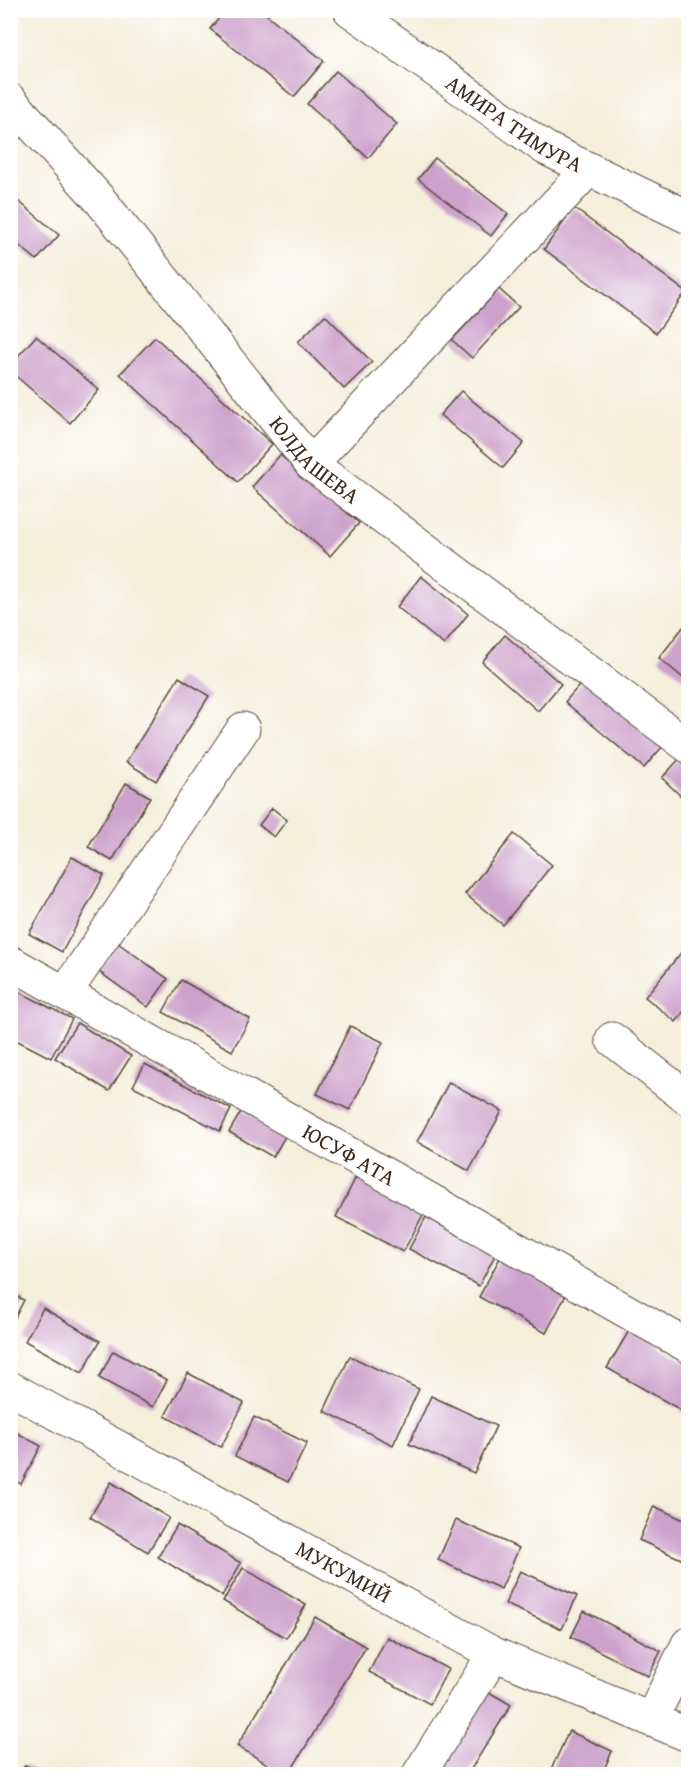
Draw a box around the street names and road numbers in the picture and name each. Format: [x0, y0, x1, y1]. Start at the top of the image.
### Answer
street label: АМИРА ТИМУРА [439, 67, 589, 180]
street label: ЮЛДАШЕВА [262, 408, 367, 512]
street label: ЮСУФ АТА [297, 1115, 402, 1194]
street label: МУКУМИЙ [290, 1532, 398, 1611]

